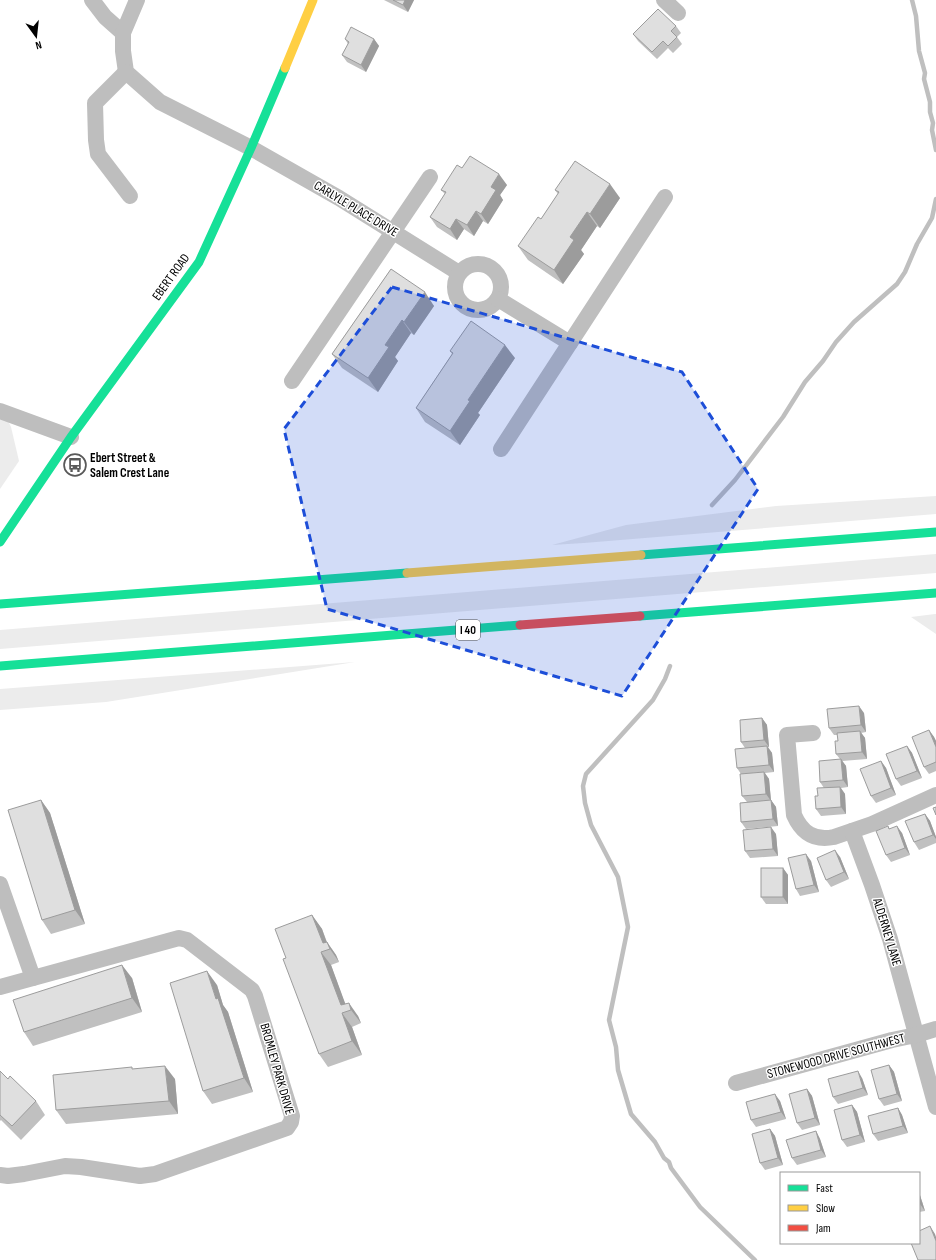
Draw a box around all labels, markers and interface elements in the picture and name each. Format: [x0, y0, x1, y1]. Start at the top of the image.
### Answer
north arrow [16, 16, 56, 56]
text: N [34, 38, 43, 52]
street label: CARLYLE PLACE DRIVE [311, 178, 401, 240]
street label: EBERT ROAD [149, 250, 193, 304]
place label: Ebert Street & Salem Crest Lane [90, 450, 170, 481]
bus stop icon: Ebert Street & Salem Crest Lane [62, 452, 88, 478]
road number: I 40 [456, 620, 480, 640]
street label: ALDERNEY LANE [869, 895, 905, 968]
street label: BROMLEY PARK DRIVE [256, 1021, 298, 1117]
street label: STONEWOOD DRIVE SOUTHWEST [765, 1030, 907, 1082]
legend [780, 1172, 920, 1244]
text: Fast [816, 1181, 833, 1196]
text: Slow [816, 1201, 835, 1216]
text: Jam [815, 1221, 831, 1236]

